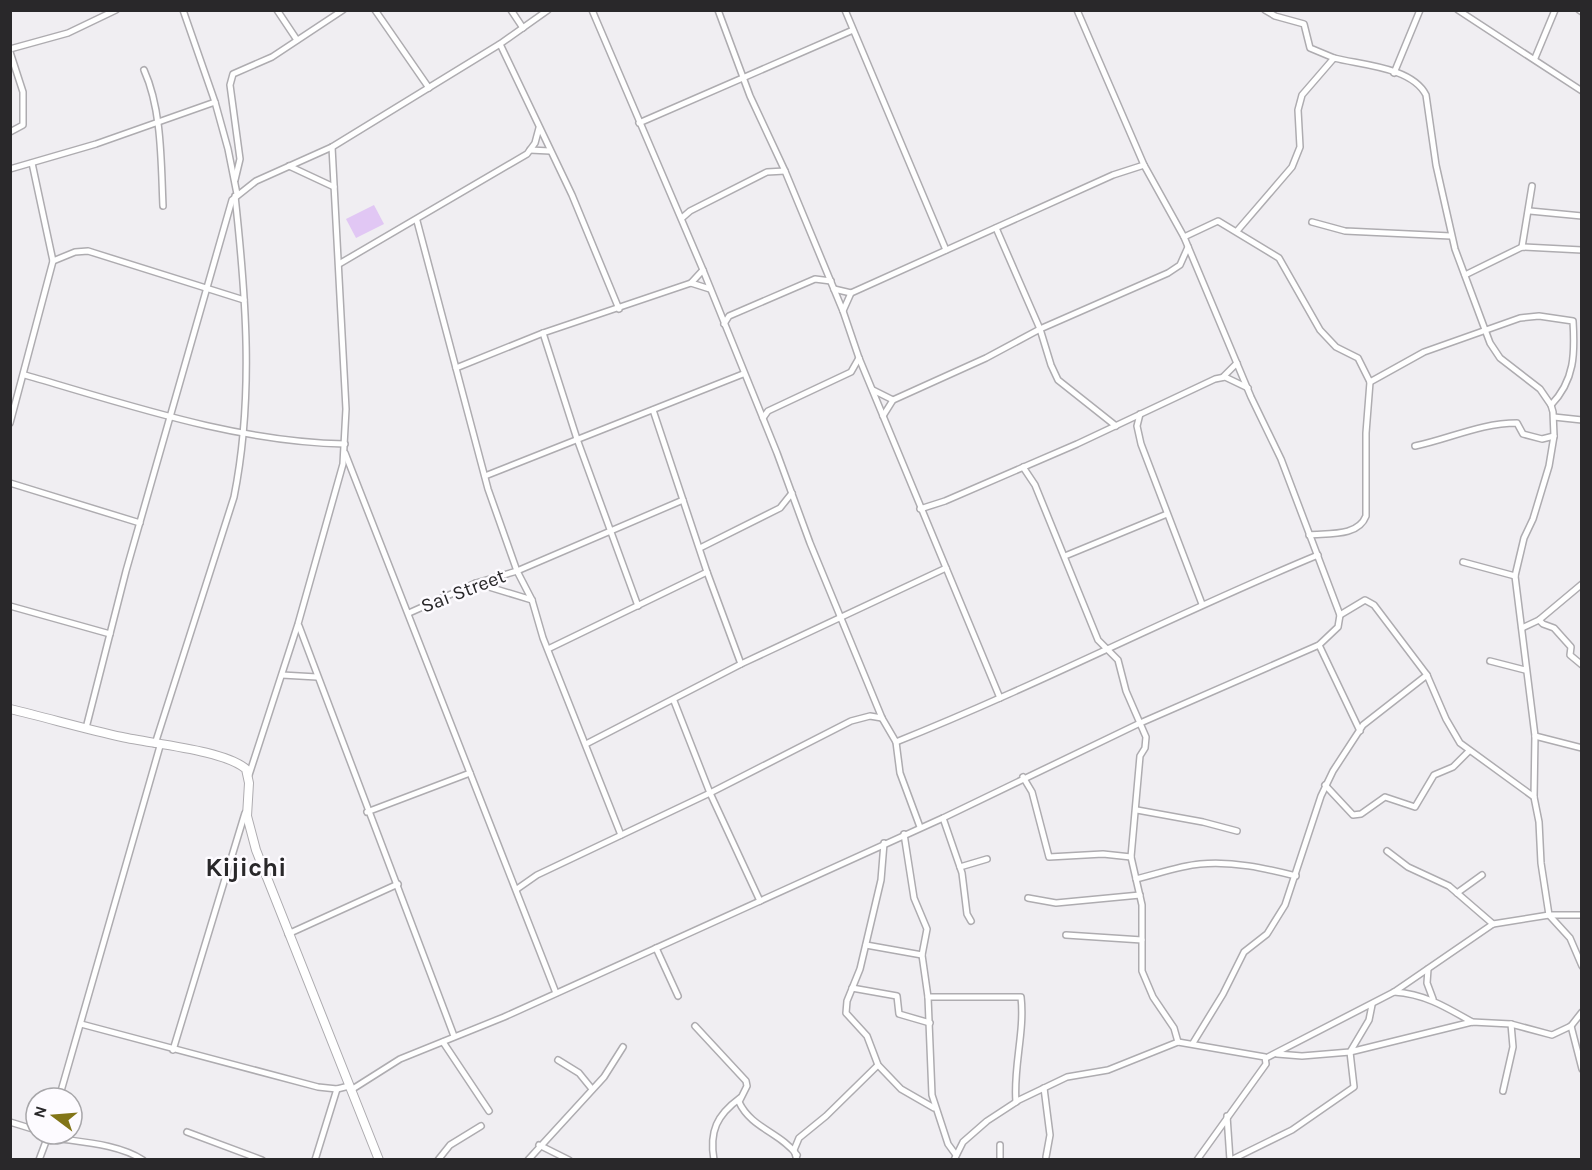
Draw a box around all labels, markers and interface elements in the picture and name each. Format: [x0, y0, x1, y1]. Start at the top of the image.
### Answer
street label: Sai Street [417, 564, 509, 618]
district label: Kijichi [205, 852, 287, 883]
north arrow [24, 1086, 84, 1146]
text: N [29, 1104, 51, 1120]

